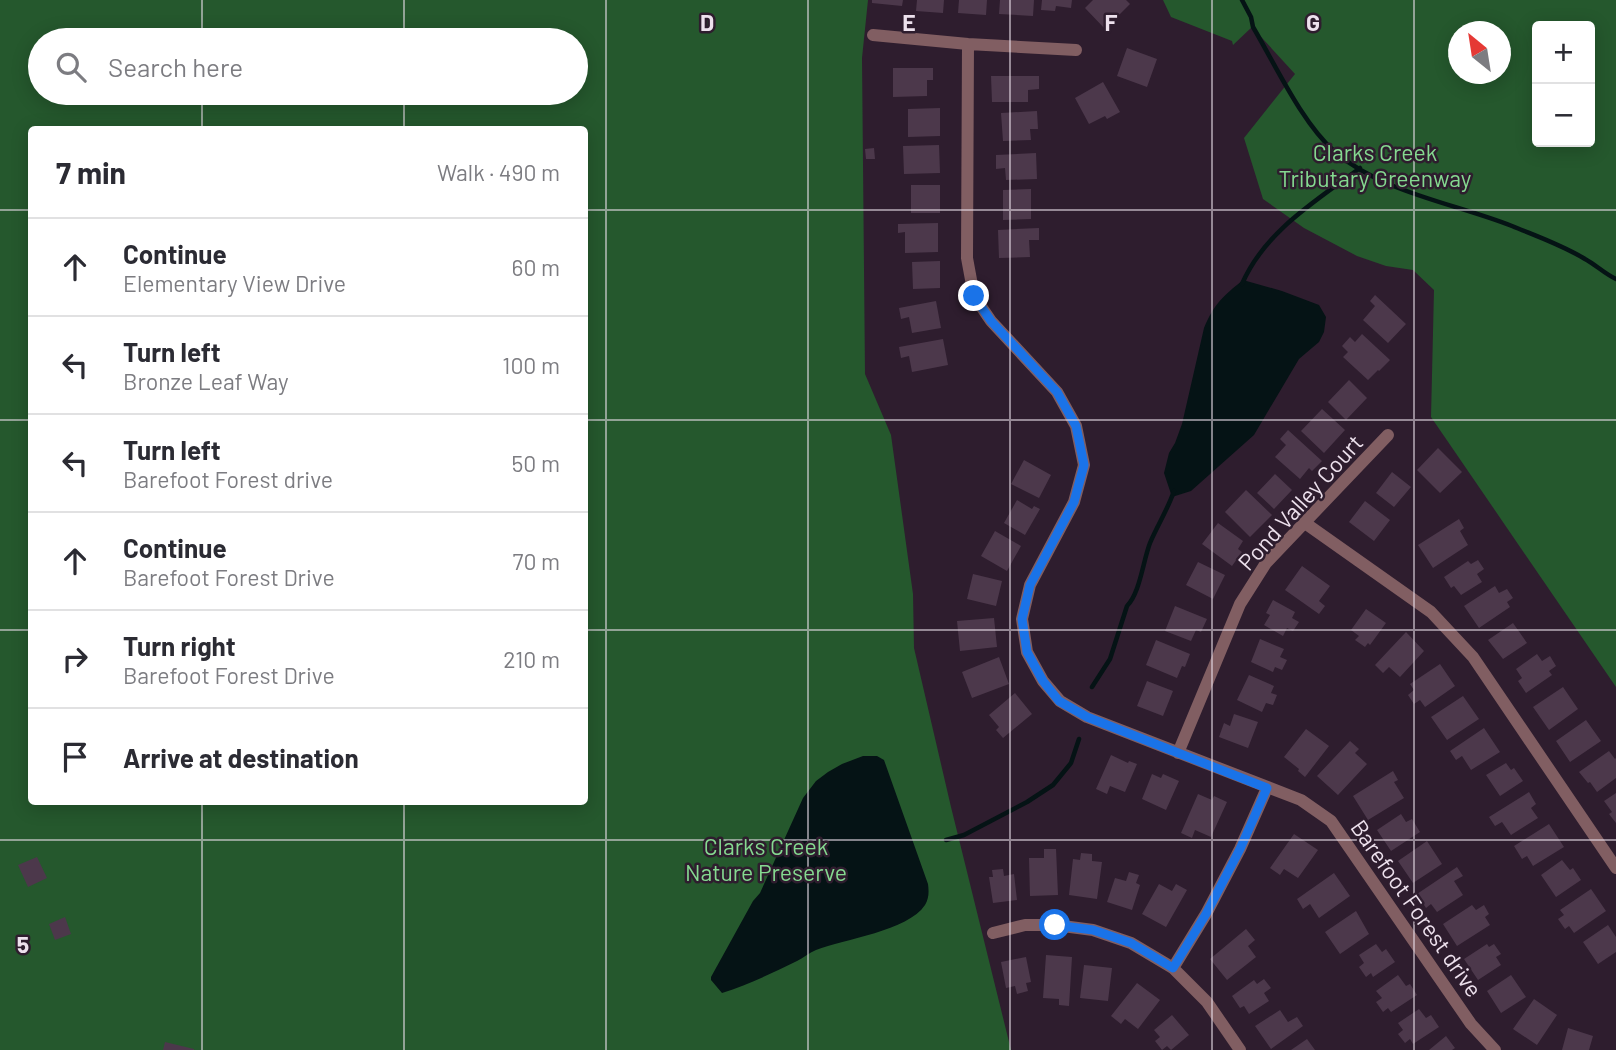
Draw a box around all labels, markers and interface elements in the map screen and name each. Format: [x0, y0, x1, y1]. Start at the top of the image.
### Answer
text: D [700, 8, 714, 36]
text: E [902, 8, 916, 36]
text: F [1105, 8, 1118, 36]
text: G [1306, 8, 1320, 36]
north arrow [1448, 21, 1511, 84]
map controls [1532, 21, 1595, 147]
button: + [1532, 21, 1595, 84]
search box [28, 28, 588, 105]
icon: search [52, 48, 90, 86]
text: Search here [108, 51, 243, 82]
button: − [1532, 84, 1595, 147]
park label: Clarks Creek Tributary Greenway [1279, 138, 1472, 192]
text: 7 min [56, 154, 126, 190]
text: Walk · 490 m [437, 158, 560, 186]
text: Continue [123, 238, 227, 269]
icon: ahead [56, 248, 94, 286]
text: 60 m [512, 253, 560, 281]
text: Elementary View Drive [123, 269, 346, 297]
route end [958, 280, 989, 311]
text: Turn left [123, 336, 221, 367]
icon: left [56, 346, 94, 384]
text: 100 m [502, 351, 560, 379]
text: Bronze Leaf Way [123, 367, 289, 395]
street label: Pond Valley Court [1232, 428, 1368, 576]
text: Turn left [123, 434, 221, 465]
icon: left [56, 444, 94, 482]
text: 50 m [512, 449, 560, 477]
text: Barefoot Forest drive [123, 465, 333, 493]
text: Continue [123, 532, 227, 563]
icon: ahead [56, 542, 94, 580]
text: 70 m [513, 547, 560, 575]
text: Barefoot Forest Drive [123, 563, 335, 591]
text: Turn right [123, 630, 236, 661]
icon: right [56, 640, 94, 678]
text: 210 m [503, 645, 560, 673]
text: Barefoot Forest Drive [123, 661, 335, 689]
icon: arrive [56, 738, 94, 776]
text: Arrive at destination [123, 742, 359, 773]
street label: Barefoot Forest drive [1345, 814, 1489, 1002]
park label: Clarks Creek Nature Preserve [685, 832, 847, 886]
route start [1039, 909, 1070, 940]
text: 5 [17, 930, 29, 958]

